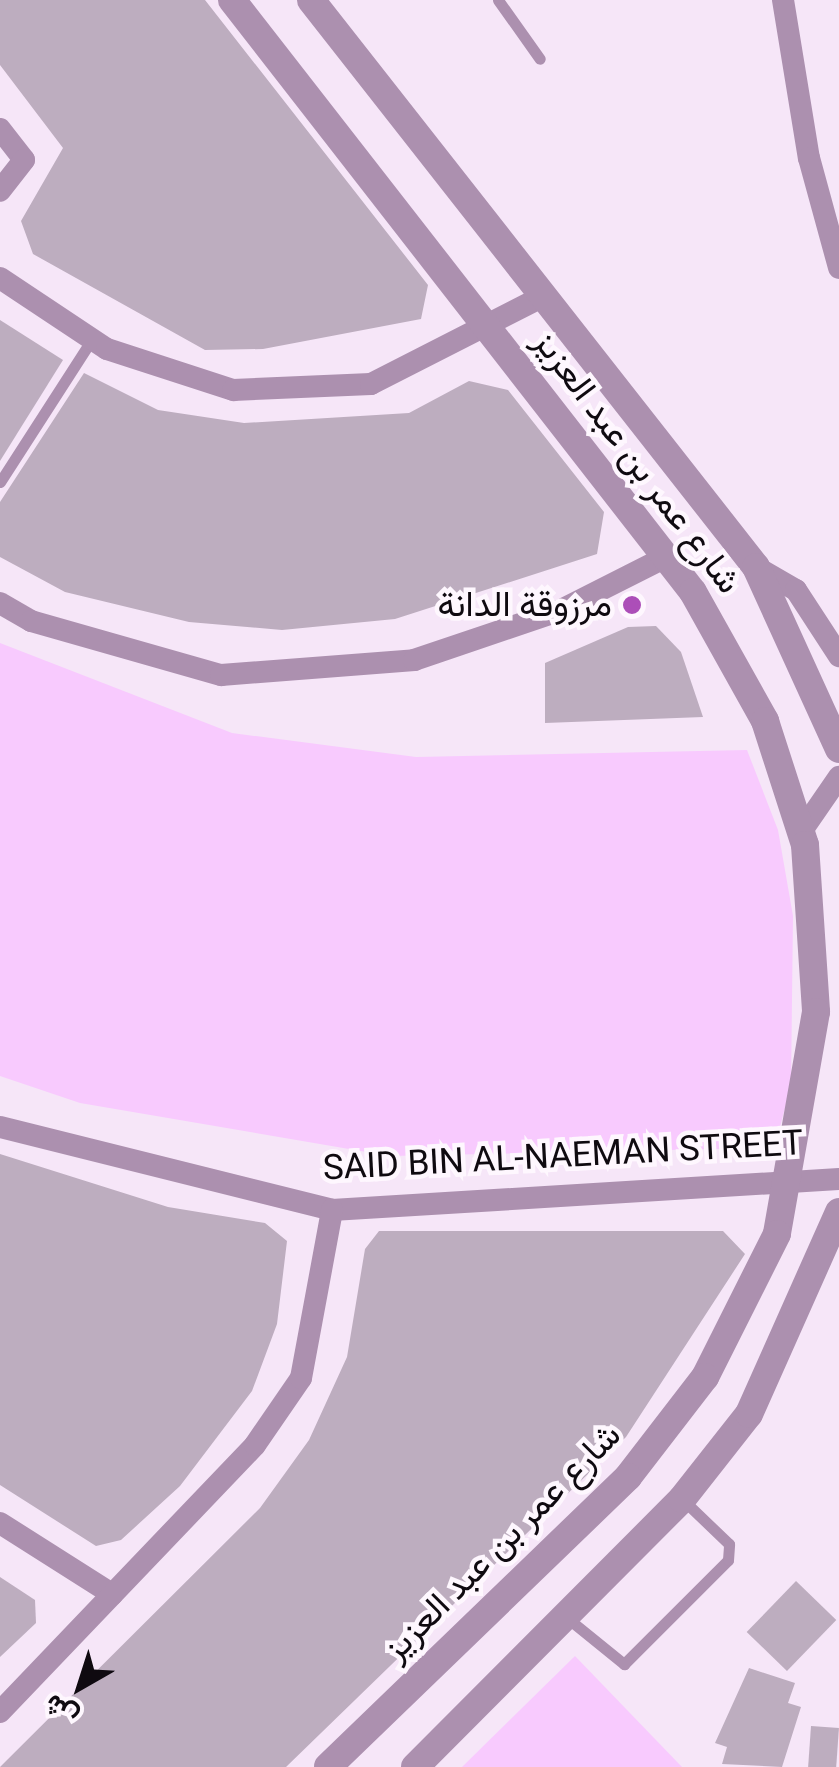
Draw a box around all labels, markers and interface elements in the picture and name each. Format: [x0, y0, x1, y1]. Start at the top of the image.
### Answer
street label: شارع عمر بن عبد العزيز [524, 322, 750, 602]
place label: مرزوقة الدانة [437, 584, 612, 626]
marker: مرزوقة الدانة [621, 594, 643, 616]
street label: SAID BIN AL-NAEMAN STREET [322, 1122, 804, 1190]
street label: شارع عمر بن عبد العزيز [374, 1414, 630, 1670]
north arrow [30, 1637, 130, 1737]
text: ش [37, 1687, 84, 1734]

